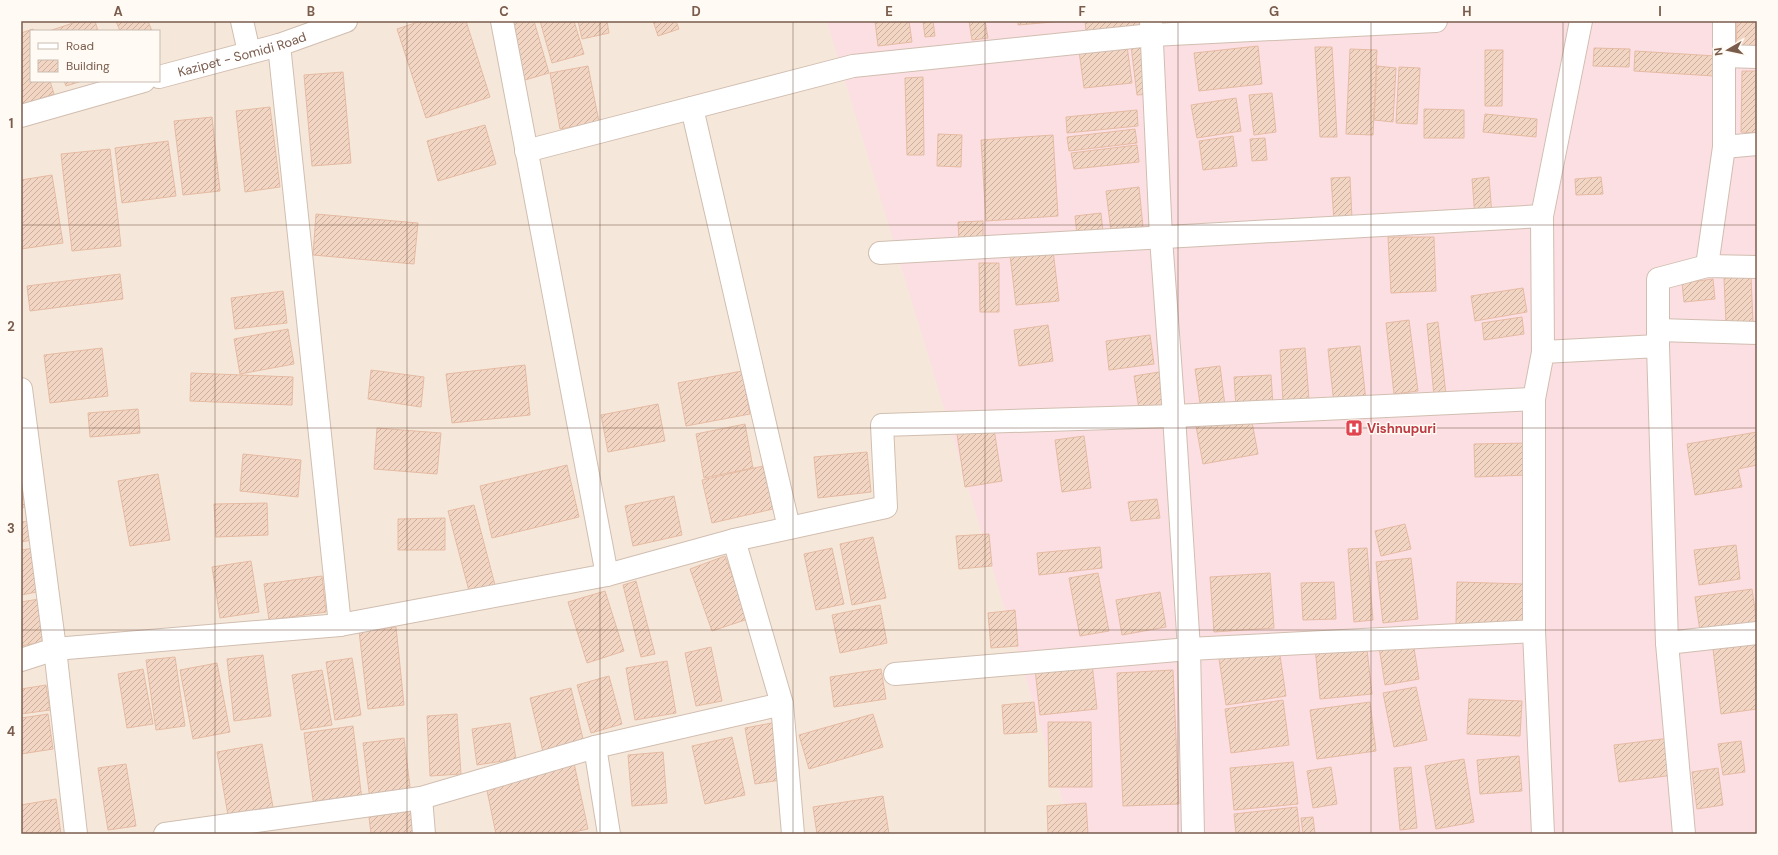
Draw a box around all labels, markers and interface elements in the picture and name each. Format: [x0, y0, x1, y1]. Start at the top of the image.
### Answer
text: A [113, 3, 123, 20]
text: B [307, 3, 315, 20]
text: C [499, 3, 509, 20]
text: D [691, 3, 701, 20]
text: E [885, 3, 893, 20]
text: F [1078, 3, 1086, 20]
text: G [1269, 3, 1279, 20]
text: H [1462, 3, 1472, 20]
text: I [1658, 3, 1662, 20]
street label: Kazipet - Somidi Road [176, 28, 309, 81]
legend [30, 30, 160, 82]
north arrow [1708, 30, 1748, 70]
text: Road [66, 38, 94, 54]
text: N [1711, 47, 1726, 57]
text: Building [66, 58, 110, 74]
text: 1 [9, 115, 13, 132]
text: 2 [7, 318, 15, 335]
hospital icon: Vishnupuri [1344, 418, 1364, 438]
place label: Vishnupuri [1367, 420, 1436, 437]
text: 3 [7, 520, 15, 537]
text: 4 [7, 723, 15, 740]

